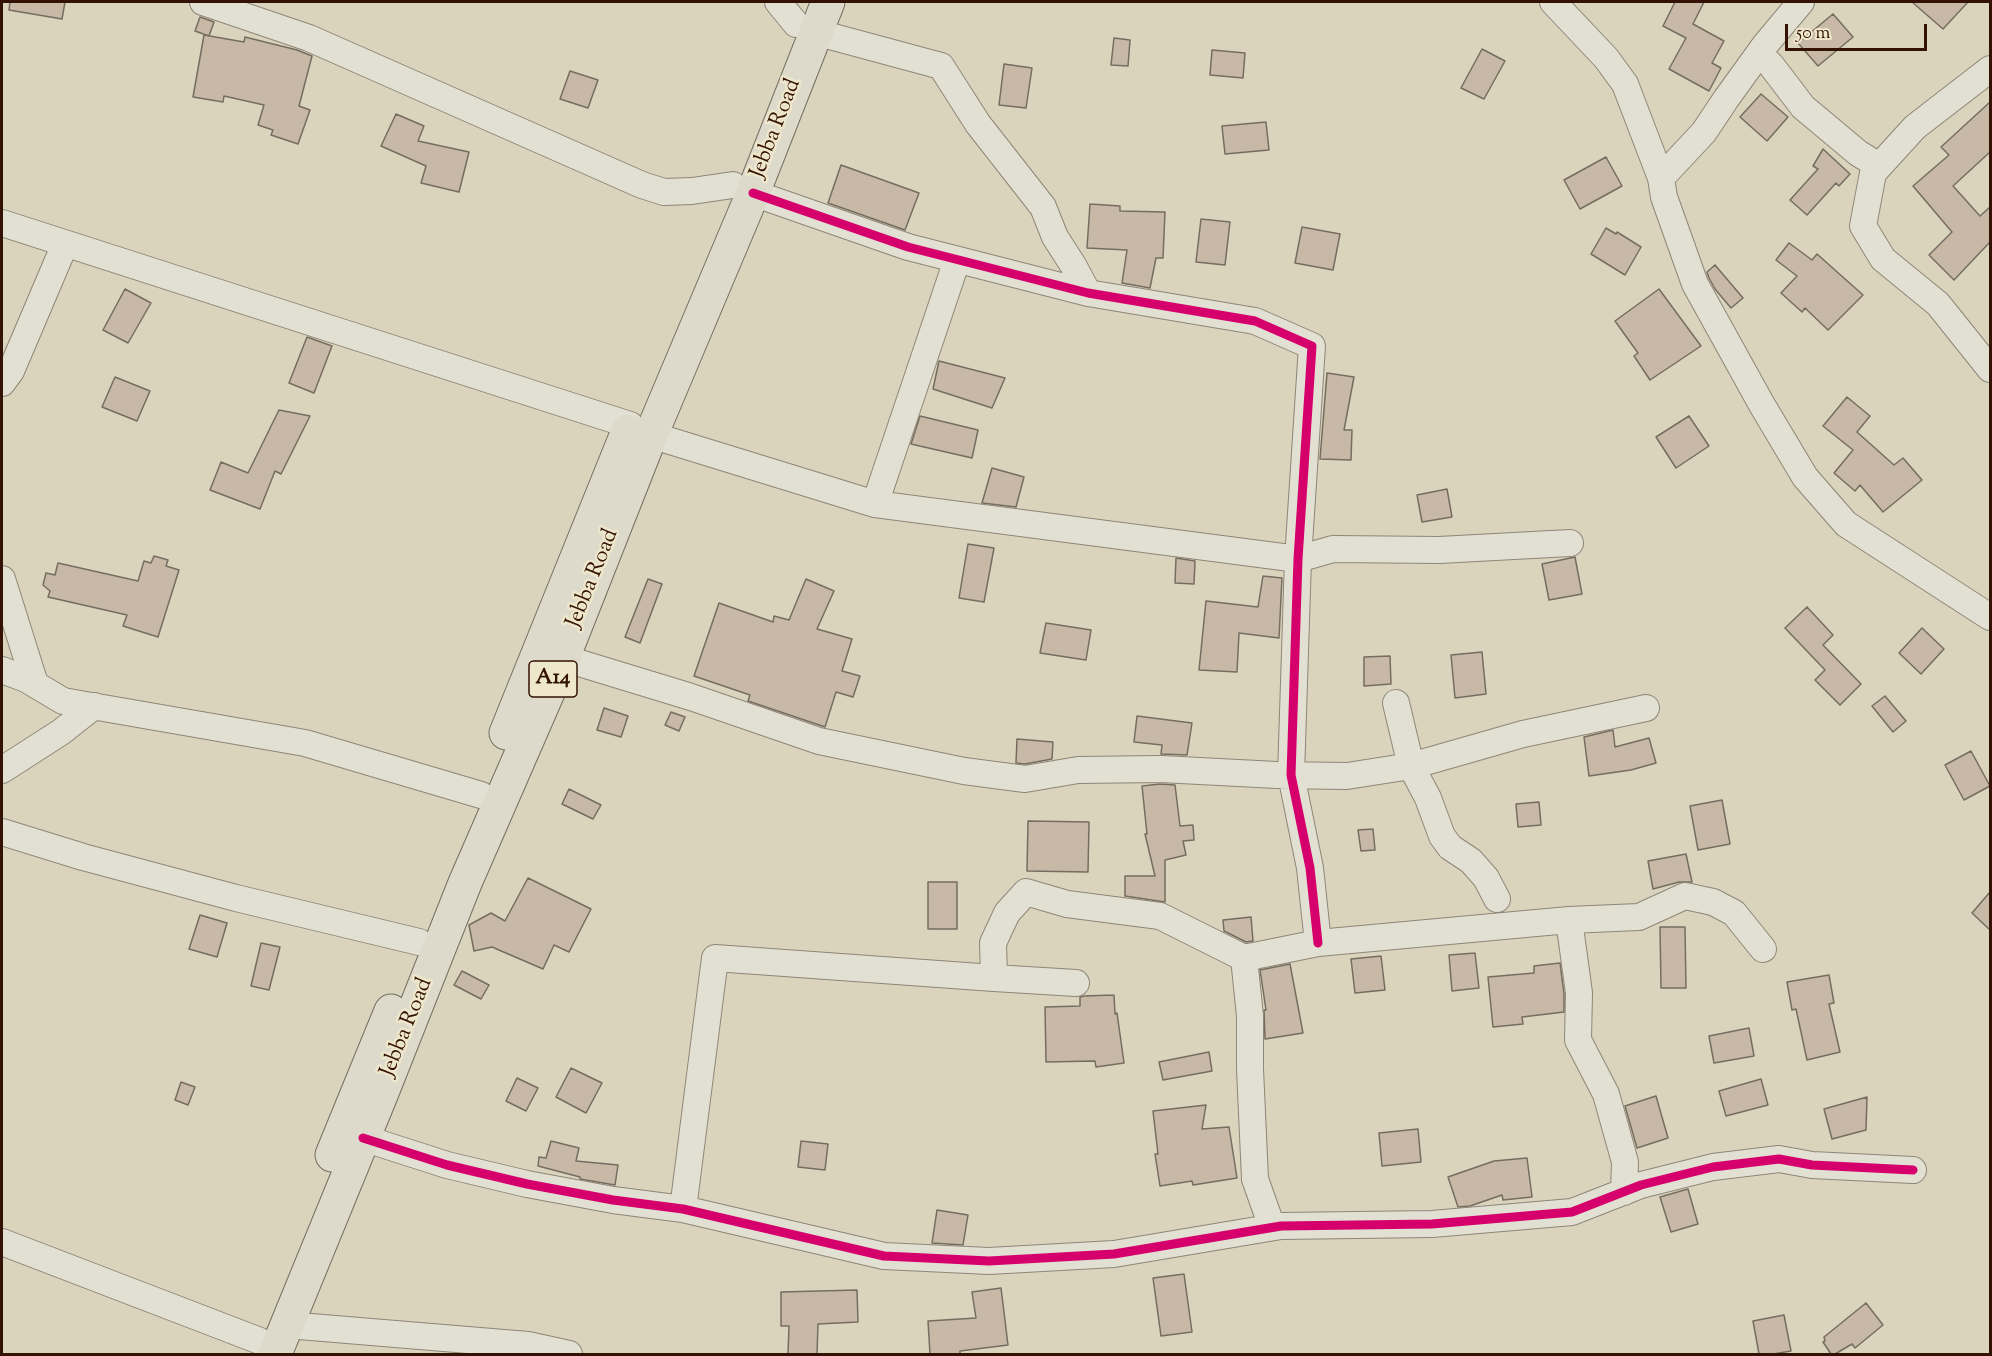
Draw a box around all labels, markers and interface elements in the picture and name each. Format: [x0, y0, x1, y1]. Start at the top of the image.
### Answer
scale bar [1788, 12, 1930, 50]
text: 50 m [1796, 21, 1830, 47]
street label: Jebba Road [746, 75, 808, 183]
street label: Jebba Road [562, 526, 626, 632]
road number: A14 [529, 661, 577, 697]
street label: Jebba Road [376, 975, 440, 1081]

